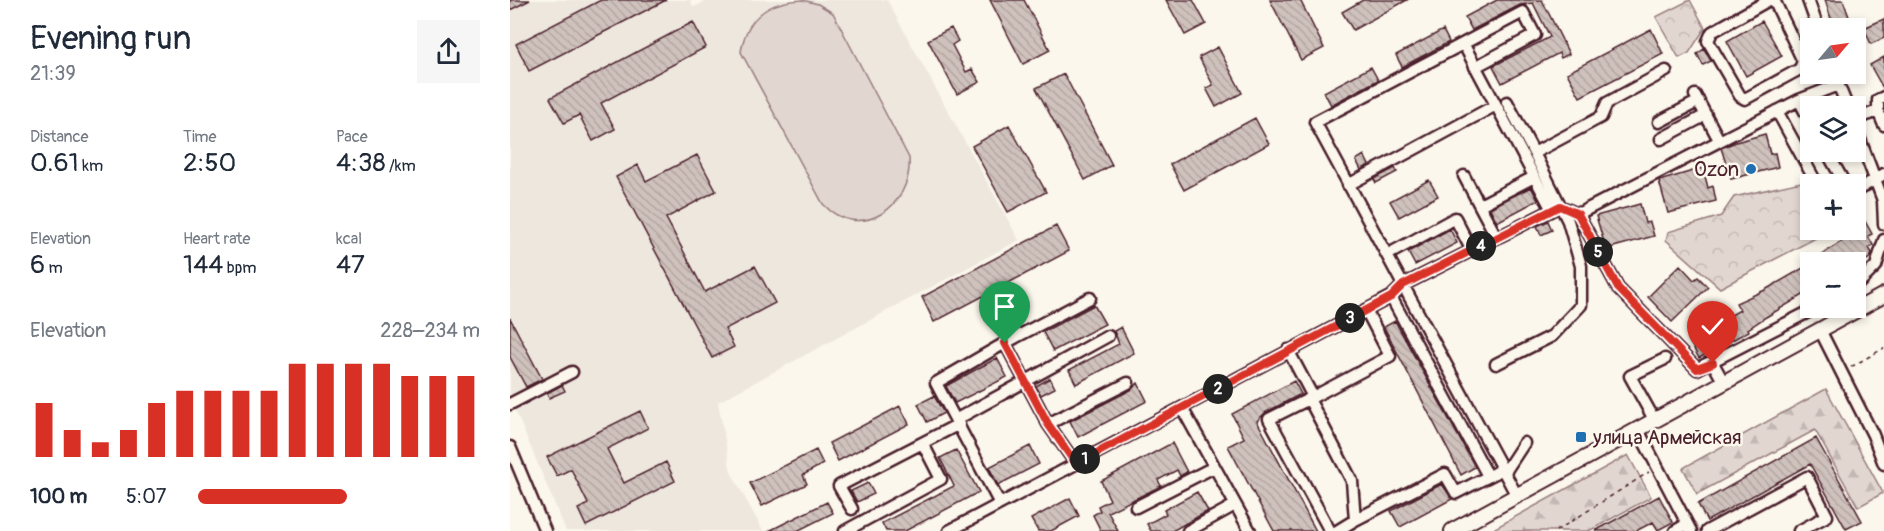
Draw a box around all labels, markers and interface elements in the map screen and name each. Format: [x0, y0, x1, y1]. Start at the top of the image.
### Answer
text: Evening run [30, 18, 191, 59]
north arrow [1800, 18, 1866, 84]
map controls [1800, 18, 1866, 318]
button: share [417, 20, 480, 83]
text: 21:39 [30, 61, 76, 86]
button: layers [1800, 96, 1866, 162]
text: Distance [30, 127, 89, 147]
text: Time [183, 127, 216, 147]
text: Pace [336, 127, 368, 147]
text: 0.61 [30, 147, 79, 179]
text: 2:50 [183, 147, 236, 179]
text: 4:38 [336, 147, 386, 179]
text: km [79, 156, 103, 176]
text: /km [386, 156, 416, 176]
place label: Ozon [1694, 157, 1739, 182]
marker: Ozon [1744, 162, 1758, 176]
button: + [1800, 174, 1866, 240]
text: Elevation [30, 229, 91, 249]
text: Heart rate [183, 229, 250, 249]
text: kcal [336, 229, 362, 249]
pin: 4 [1466, 231, 1496, 261]
text: 4 [1476, 236, 1486, 256]
pin: 5 [1583, 237, 1613, 267]
text: 5 [1594, 242, 1602, 262]
text: 6 [30, 249, 45, 281]
text: 144 [183, 249, 223, 281]
text: 47 [336, 249, 365, 281]
button: − [1800, 252, 1866, 318]
text: m [45, 258, 63, 278]
text: bpm [223, 258, 256, 278]
pin [979, 281, 1030, 343]
icon: arrive [988, 290, 1021, 323]
pin [1687, 301, 1738, 363]
pin: 3 [1335, 303, 1365, 333]
text: 3 [1346, 308, 1354, 328]
icon: check [1696, 310, 1729, 343]
text: Elevation [30, 318, 106, 343]
text: 228–234 m [380, 318, 480, 343]
pin: 2 [1203, 374, 1233, 404]
text: 2 [1214, 379, 1222, 399]
place label: улица Армейская [1592, 425, 1741, 450]
marker: улица Армейская [1574, 430, 1588, 444]
pin: 1 [1070, 444, 1100, 474]
text: 1 [1082, 449, 1088, 469]
text: 100 m [30, 484, 87, 509]
text: 5:07 [126, 484, 166, 509]

